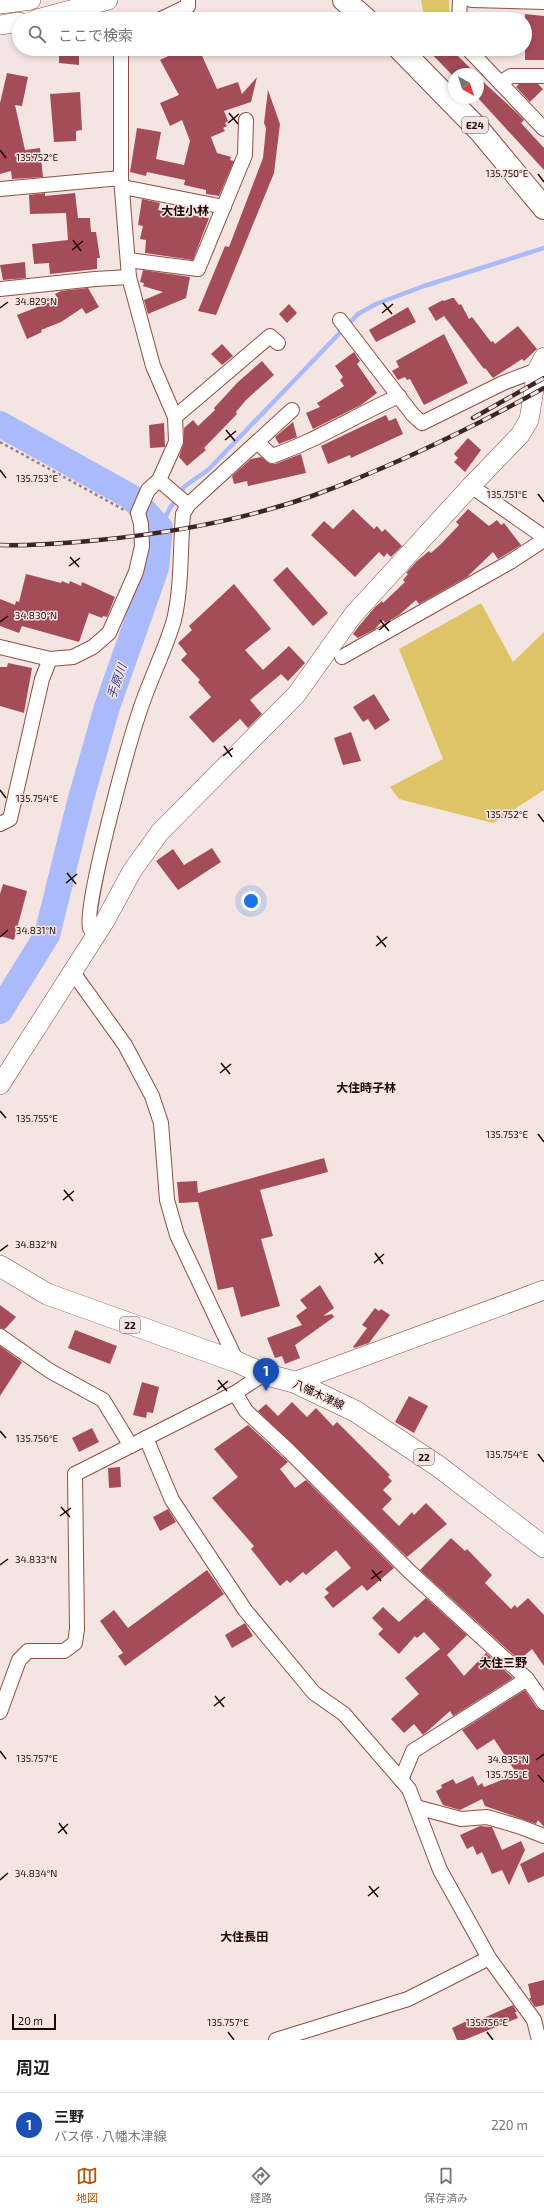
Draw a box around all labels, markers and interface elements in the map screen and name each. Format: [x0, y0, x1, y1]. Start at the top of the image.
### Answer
search box [12, 12, 532, 56]
icon: search [26, 23, 48, 45]
text: ここで検索 [58, 26, 133, 44]
north arrow [448, 68, 484, 104]
road number: E24 [462, 117, 488, 133]
text: 135.752°E [16, 151, 58, 163]
text: 135.750°E [486, 167, 529, 179]
district label: 大住小林 [161, 203, 209, 217]
text: 34.829°N [15, 295, 57, 307]
text: 135.753°E [16, 472, 58, 484]
text: 135.751°E [487, 488, 528, 500]
text: 34.830°N [15, 609, 57, 621]
water label: 手原川 [104, 660, 129, 700]
text: 135.754°E [16, 792, 59, 804]
text: 135.752°E [486, 808, 528, 820]
your location [241, 891, 261, 911]
text: 34.831°N [16, 924, 56, 936]
district label: 大住時子林 [336, 1080, 396, 1094]
text: 135.755°E [16, 1112, 58, 1124]
text: 135.753°E [486, 1128, 528, 1140]
text: 34.832°N [15, 1238, 57, 1250]
road number: 22 [120, 1317, 140, 1333]
pin: 1 [253, 1358, 279, 1391]
street label: 八幡木津線 [291, 1376, 347, 1412]
text: 135.756°E [16, 1432, 59, 1444]
text: 135.754°E [486, 1448, 529, 1460]
road number: 22 [414, 1449, 434, 1465]
text: 34.833°N [15, 1553, 57, 1565]
district label: 大住三野 [479, 1655, 527, 1669]
text: 135.757°E [16, 1752, 58, 1764]
text: 34.835°N [487, 1753, 529, 1765]
text: 135.755°E [486, 1768, 528, 1780]
text: 34.834°N [15, 1867, 57, 1879]
district label: 大住長田 [220, 1929, 268, 1943]
scale bar [12, 2012, 56, 2031]
text: 20 m [18, 2014, 43, 2027]
text: 135.757°E [207, 2016, 249, 2028]
text: 135.756°E [466, 2016, 509, 2028]
text: 周辺 [16, 2057, 50, 2077]
text: 三野 [54, 2107, 84, 2125]
text: 1 [26, 2117, 32, 2133]
text: 220 m [491, 2117, 528, 2133]
text: バス停 · 八幡木津線 [54, 2128, 167, 2144]
tab: 地図 [76, 2165, 98, 2205]
tab: 経路 [250, 2165, 272, 2205]
tab: 保存済み [424, 2165, 468, 2205]

